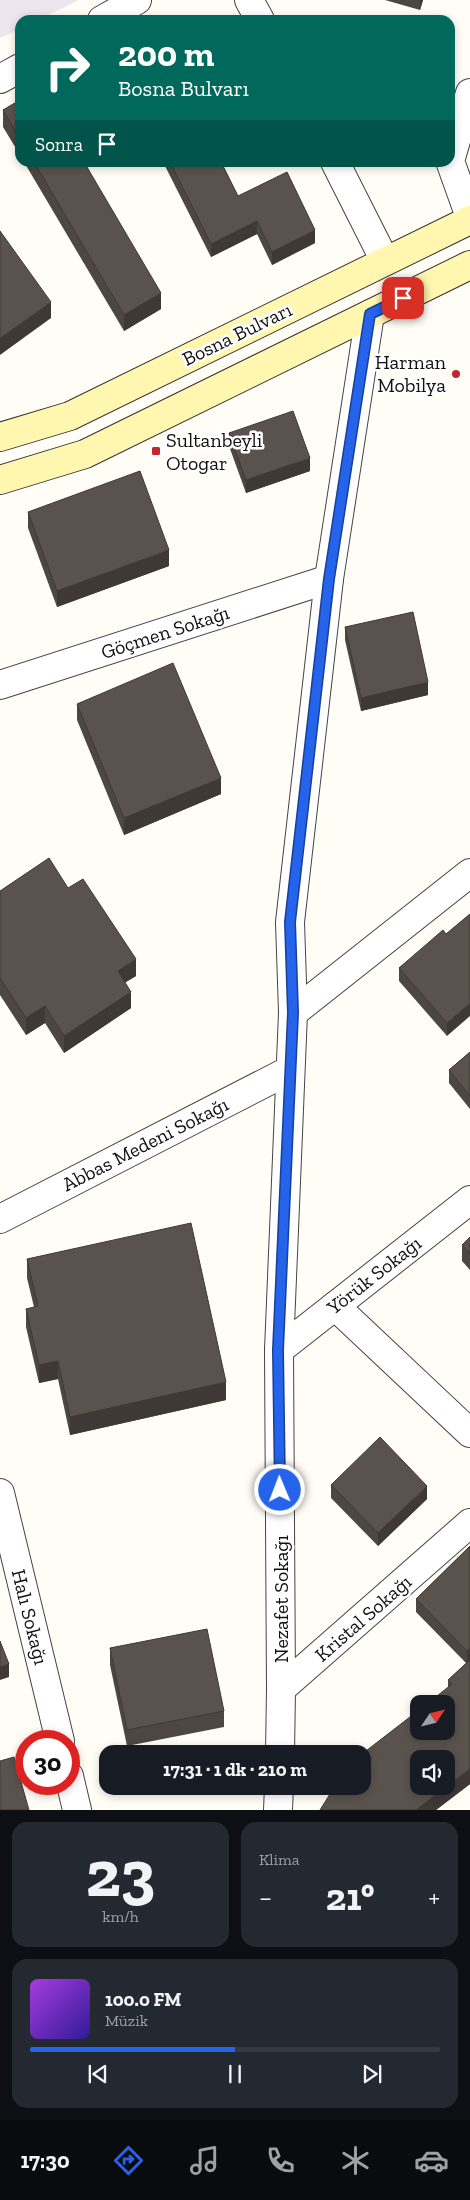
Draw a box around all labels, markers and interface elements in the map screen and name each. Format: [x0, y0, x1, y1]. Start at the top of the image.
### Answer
text: 200 m [118, 33, 214, 75]
icon: right [35, 35, 100, 100]
text: Bosna Bulvarı [118, 75, 249, 102]
icon: arrive [93, 130, 121, 158]
text: Sonra [35, 133, 83, 156]
pin [382, 277, 424, 319]
icon: arrive [389, 284, 417, 312]
street label: Bosna Bulvarı [178, 297, 296, 371]
place label: Harman Mobilya [375, 350, 447, 397]
marker: Harman Mobilya [450, 368, 462, 380]
place label: Sultanbeyli Otogar [166, 428, 263, 475]
marker: Sultanbeyli Otogar [150, 445, 162, 457]
street label: Göçmen Sokağı [98, 600, 233, 664]
street label: Abbas Medeni Sokağı [58, 1092, 232, 1196]
street label: Yörük Sokağı [321, 1230, 426, 1320]
position arrow [253, 1463, 305, 1515]
street label: Nezafet Sokağı [269, 1535, 293, 1663]
street label: Halı Sokağı [7, 1567, 54, 1668]
street label: Kristal Sokağı [310, 1569, 416, 1666]
north arrow [410, 1695, 455, 1740]
map controls [410, 1695, 455, 1795]
speed limit sign: 30 [15, 1730, 80, 1795]
button: sound [410, 1750, 455, 1795]
text: 17:31 · 1 dk · 210 m [163, 1758, 307, 1781]
text: 23 [86, 1835, 155, 1913]
text: Klima [259, 1850, 300, 1869]
text: 21° [326, 1874, 375, 1920]
text: − [259, 1881, 272, 1914]
text: + [428, 1881, 440, 1914]
text: km/h [102, 1907, 139, 1926]
text: 100.0 FM [105, 1988, 181, 2011]
text: Müzik [105, 2011, 148, 2030]
icon: previous [84, 2060, 112, 2088]
icon: pause [221, 2060, 249, 2088]
icon: next [358, 2060, 386, 2088]
icon: directions [111, 2143, 146, 2178]
icon: music [187, 2143, 222, 2178]
icon: phone [263, 2143, 298, 2178]
icon: climate [338, 2143, 373, 2178]
icon: car [414, 2143, 449, 2178]
text: 17:30 [20, 2147, 70, 2174]

